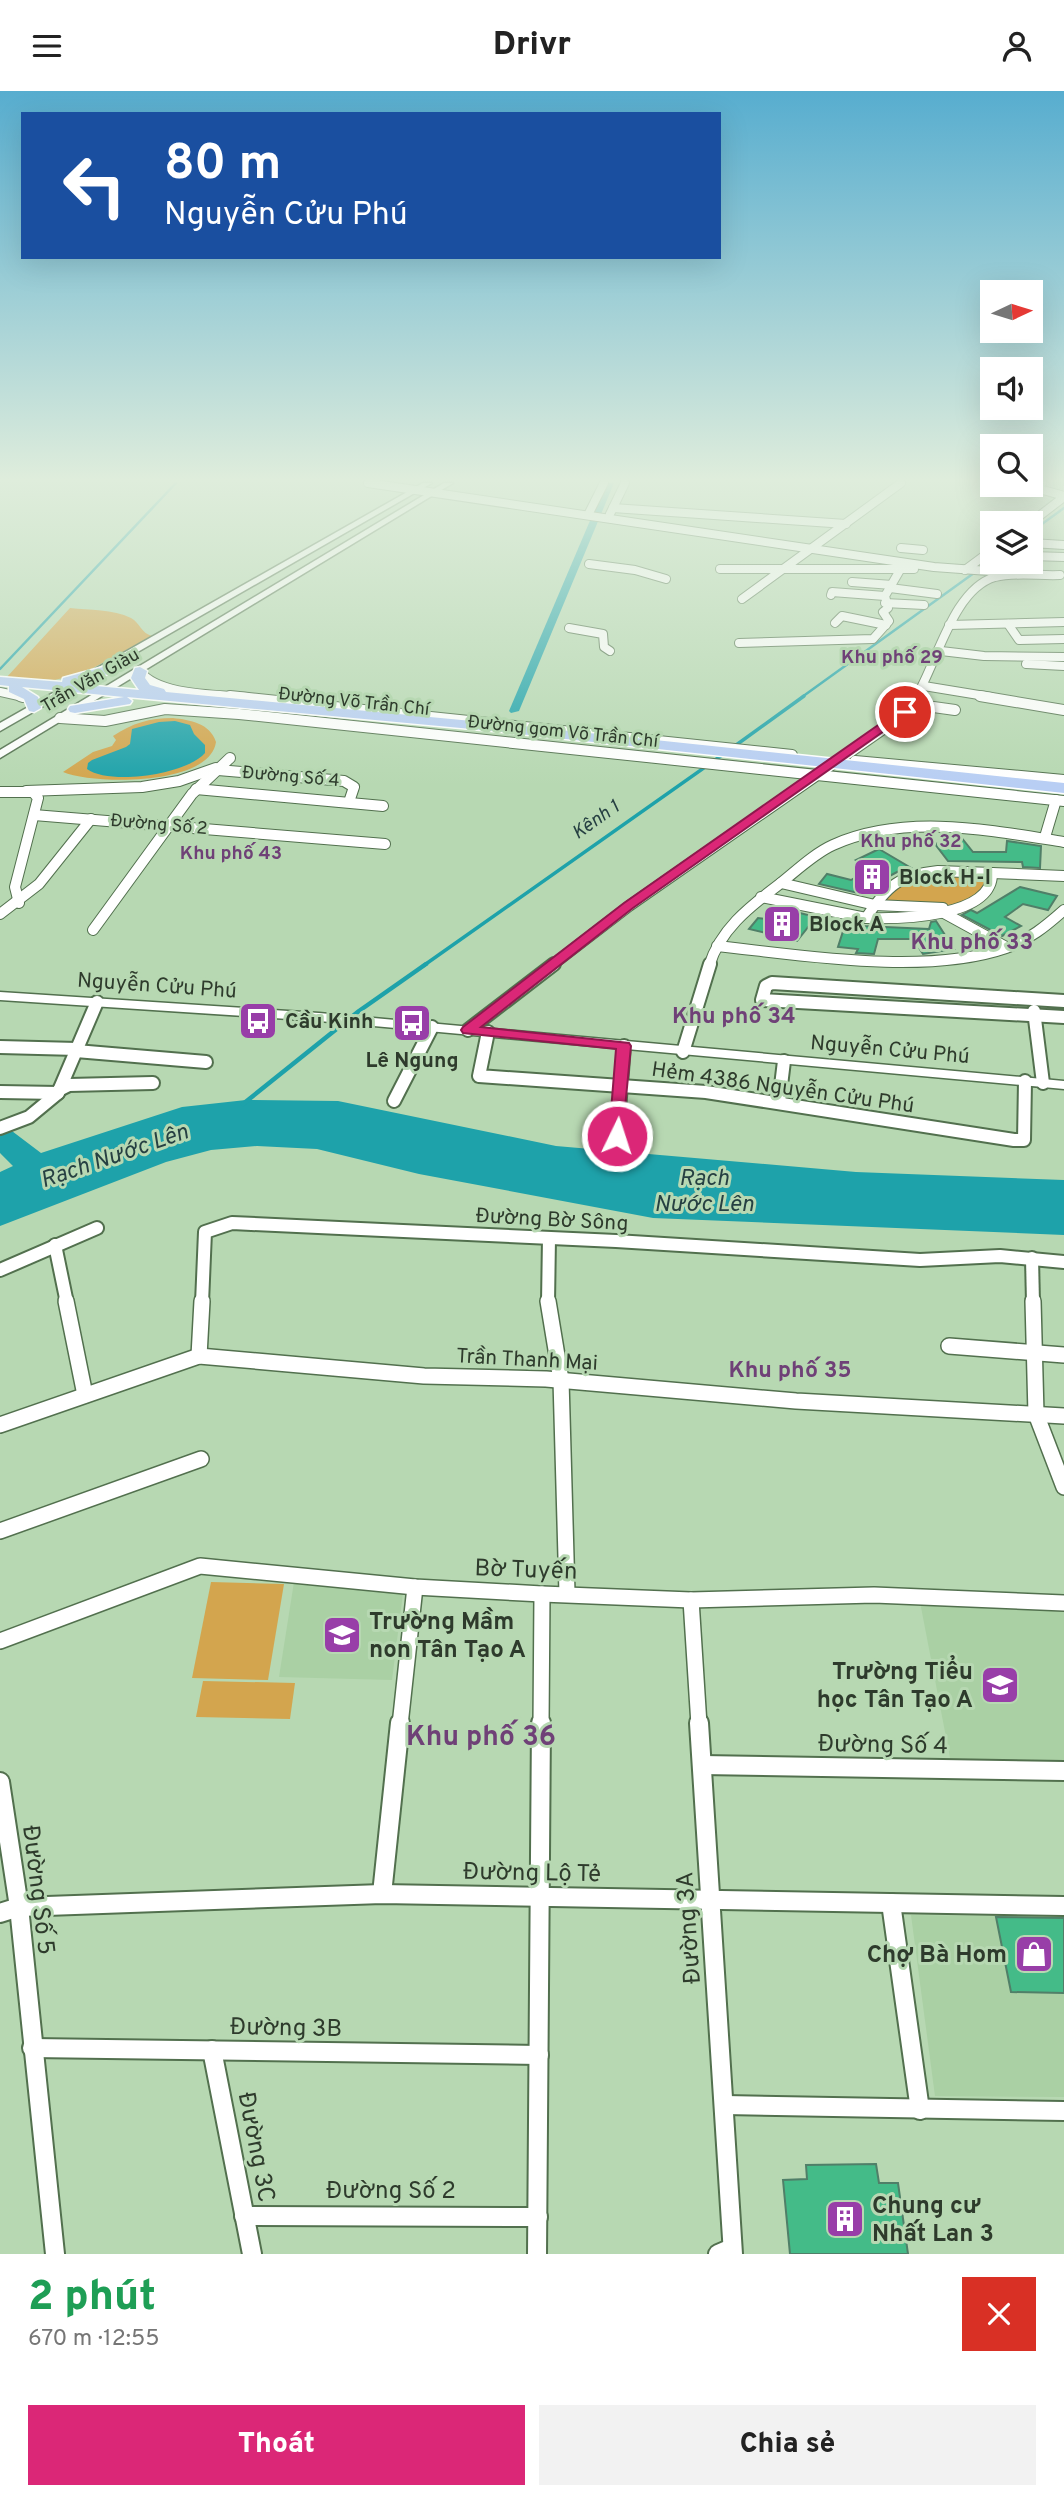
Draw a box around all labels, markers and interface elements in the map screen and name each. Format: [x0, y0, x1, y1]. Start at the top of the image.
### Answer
text: Drivr [493, 26, 571, 66]
icon: menu [28, 27, 66, 65]
icon: person [998, 27, 1036, 65]
text: 80 m [164, 135, 281, 197]
icon: left [49, 140, 140, 231]
text: Nguyễn Cửu Phú [164, 196, 408, 236]
north arrow [980, 280, 1043, 343]
map controls [980, 280, 1043, 574]
button: sound [980, 357, 1043, 420]
button: search [980, 434, 1043, 497]
button: layers [980, 511, 1043, 574]
street label: Trần Văn Giàu [37, 643, 144, 719]
district label: Khu phố 29 [841, 646, 943, 670]
street label: Đường Võ Trần Chí [277, 682, 432, 722]
pin [875, 682, 935, 742]
icon: arrive [886, 693, 924, 731]
street label: Đường gom Võ Trần Chí [467, 710, 661, 754]
street label: Đường Số 4 [241, 761, 341, 793]
water label: Kênh 1 [568, 795, 625, 846]
street label: Đường Số 2 [109, 809, 209, 841]
district label: Khu phố 32 [860, 830, 962, 854]
district label: Khu phố 43 [180, 842, 282, 866]
building icon: Block H-I [851, 856, 893, 898]
place label: Block H-I [899, 865, 991, 892]
building icon: Block A [761, 903, 803, 945]
place label: Block A [809, 912, 884, 939]
district label: Khu phố 33 [911, 928, 1033, 958]
street label: Nguyễn Cửu Phú [76, 966, 238, 1006]
bus stop icon: Cầu Kinh [237, 1000, 279, 1042]
bus stop icon: Lê Ngung [391, 1002, 433, 1044]
district label: Khu phố 34 [672, 1002, 796, 1032]
place label: Cầu Kinh [285, 1009, 373, 1036]
street label: Nguyễn Cửu Phú [809, 1029, 971, 1071]
place label: Lê Ngung [365, 1048, 459, 1075]
street label: Hẻm 4386 Nguyễn Cửu Phú [650, 1056, 916, 1120]
position arrow [580, 1099, 654, 1173]
water label: Rạch Nước Lên [37, 1118, 193, 1196]
water label: Rạch Nước Lên [654, 1165, 754, 1220]
street label: Đường Bờ Sông [475, 1203, 629, 1238]
street label: Trần Thanh Mại [455, 1343, 598, 1378]
district label: Khu phố 35 [728, 1356, 852, 1386]
street label: Bờ Tuyến [474, 1553, 578, 1588]
place label: Trường Mầm non Tân Tạo A [369, 1607, 526, 1666]
school or university icon: Trường Mầm non Tân Tạo A [321, 1614, 363, 1656]
place label: Trường Tiểu học Tân Tạo A [817, 1655, 973, 1716]
school or university icon: Trường Tiểu học Tân Tạo A [979, 1664, 1021, 1706]
district label: Khu phố 36 [406, 1719, 556, 1756]
street label: Đường Số 4 [818, 1729, 948, 1762]
street label: Đường Số 5 [14, 1824, 61, 1957]
street label: Đường Lộ Tẻ [463, 1858, 601, 1890]
street label: Đường 3A [671, 1871, 709, 1985]
shop icon: Chợ Bà Hom [1013, 1933, 1055, 1975]
place label: Chợ Bà Hom [867, 1941, 1007, 1971]
street label: Đường 3B [230, 2013, 342, 2045]
street label: Đường 3C [230, 2090, 280, 2205]
street label: Đường Số 2 [326, 2176, 456, 2207]
place label: Chung cư Nhất Lan 3 [872, 2192, 994, 2250]
building icon: Chung cư Nhất Lan 3 [824, 2198, 866, 2240]
text: 2 phút [28, 2272, 156, 2325]
button: close [962, 2277, 1036, 2351]
text: 670 m · 12:55 [28, 2325, 159, 2354]
button: Thoát [28, 2405, 525, 2485]
button: Chia sẻ [539, 2405, 1036, 2485]

